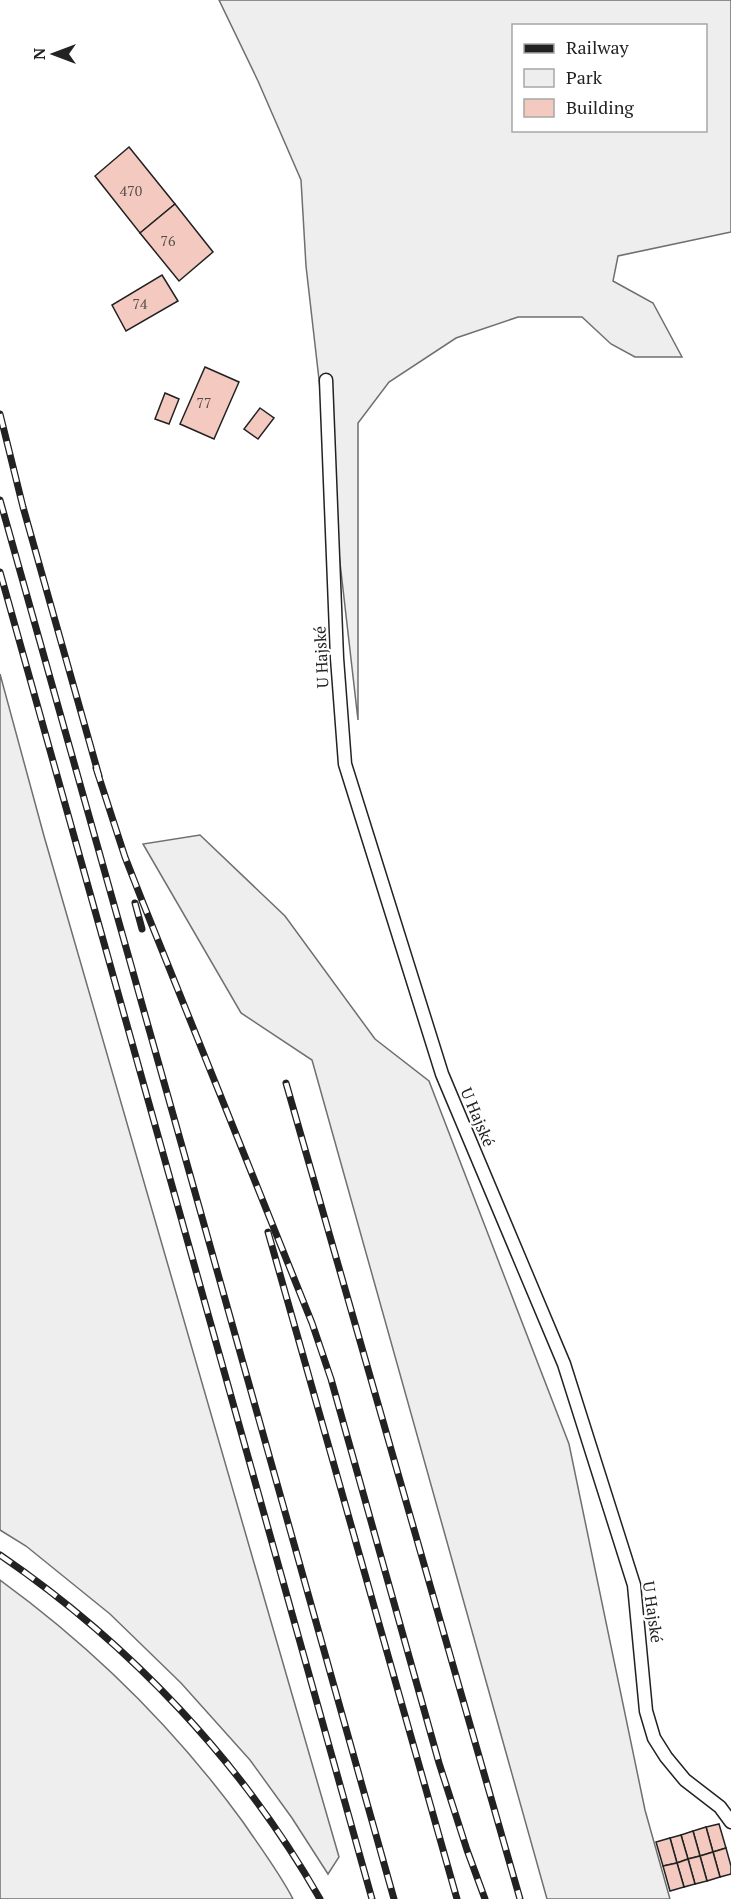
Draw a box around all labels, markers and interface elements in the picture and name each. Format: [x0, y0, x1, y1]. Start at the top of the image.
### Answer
north arrow [24, 24, 84, 84]
legend [512, 24, 707, 132]
text: Railway [566, 35, 630, 59]
text: N [28, 48, 50, 60]
text: Park [566, 65, 603, 89]
text: Building [566, 95, 634, 119]
house number: 470 [120, 181, 142, 200]
house number: 76 [161, 231, 176, 250]
house number: 74 [133, 294, 148, 313]
house number: 77 [197, 393, 211, 412]
street label: U Hajské [308, 625, 334, 689]
street label: U Hajské [456, 1084, 500, 1150]
street label: U Hajské [638, 1580, 668, 1644]

